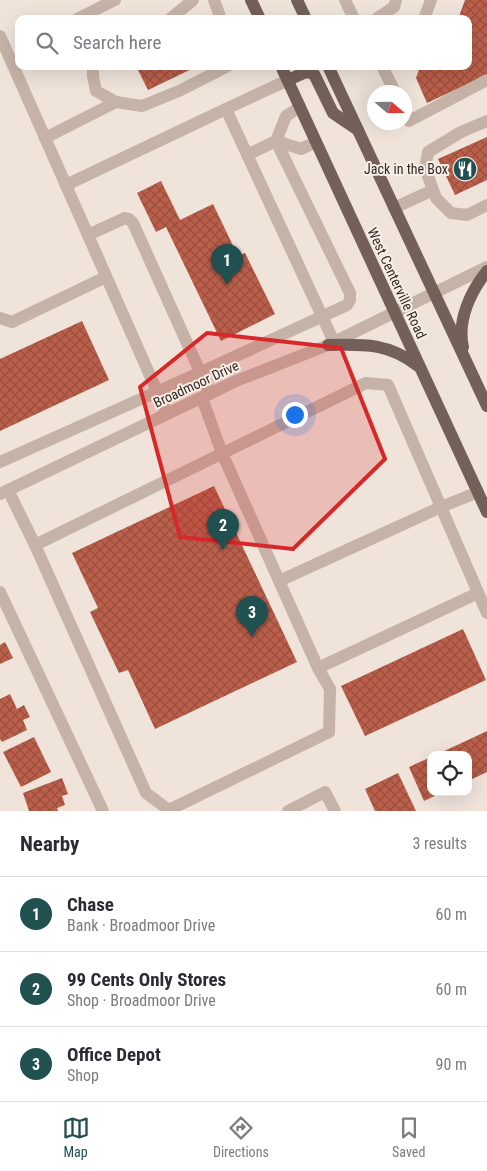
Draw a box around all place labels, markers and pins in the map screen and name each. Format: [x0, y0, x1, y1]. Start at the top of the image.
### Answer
restaurant icon: Jack in the Box [452, 156, 478, 182]
place label: Jack in the Box [364, 161, 448, 177]
pin: 1 [211, 244, 243, 285]
pin: 2 [207, 509, 239, 550]
pin: 3 [236, 596, 268, 637]

